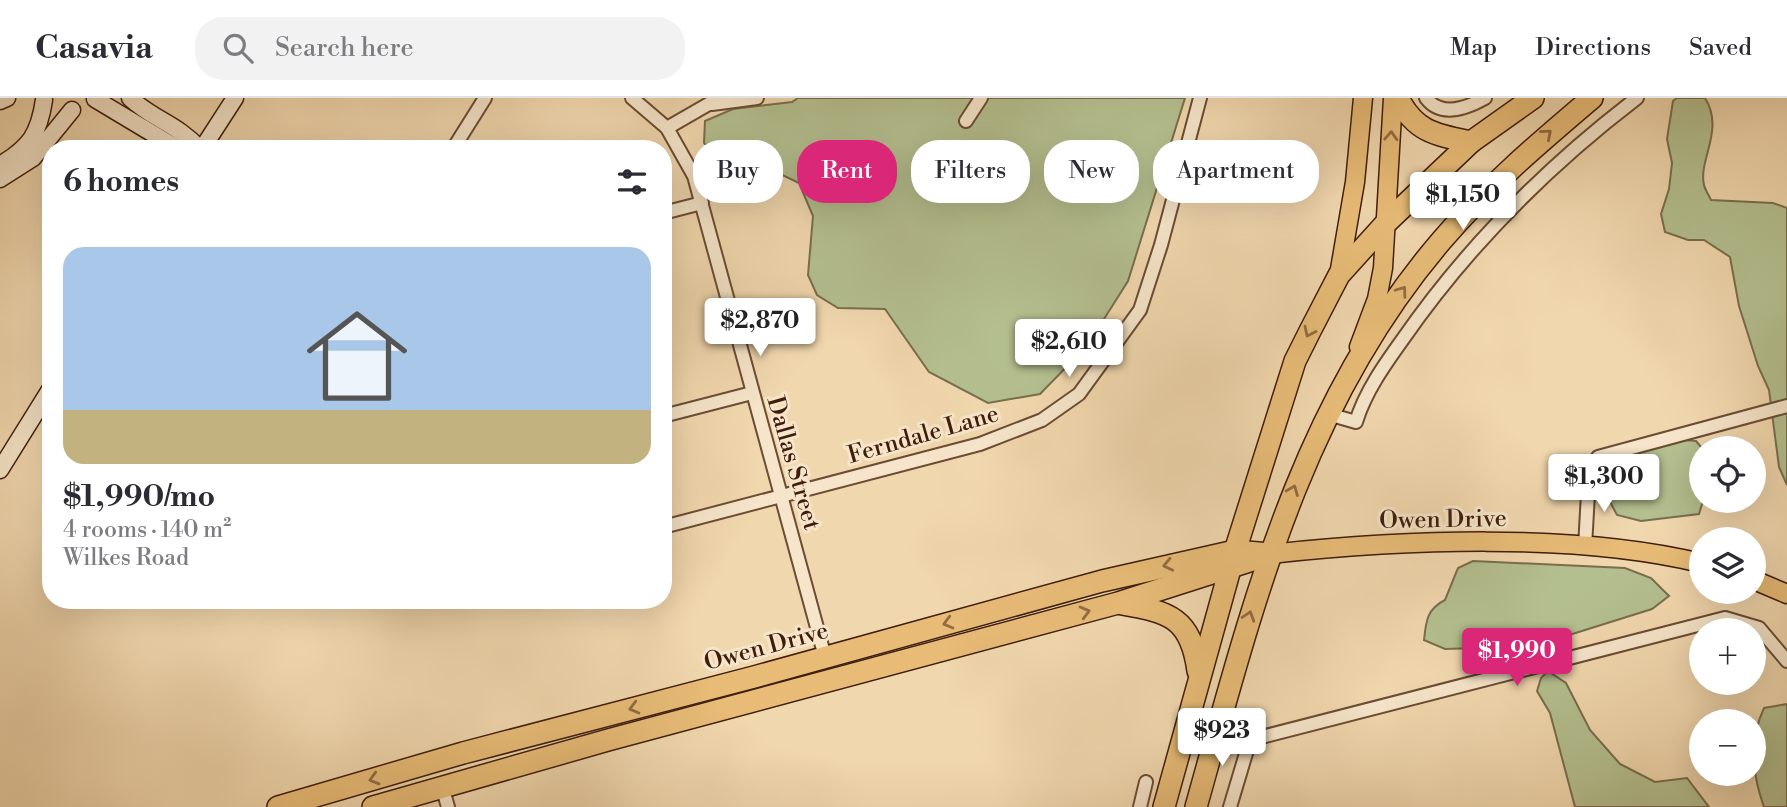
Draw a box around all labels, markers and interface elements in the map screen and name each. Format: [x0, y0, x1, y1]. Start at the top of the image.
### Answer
search box [195, 17, 685, 80]
text: Casavia [35, 28, 153, 69]
icon: search [219, 29, 257, 67]
text: Search here [275, 32, 414, 64]
text: Map [1450, 33, 1497, 63]
text: Directions [1535, 33, 1651, 63]
text: Saved [1689, 33, 1752, 63]
one-way arrow [1383, 130, 1398, 141]
one-way arrow [1539, 130, 1552, 142]
chip: Buy [693, 140, 783, 203]
chip: Rent [797, 140, 897, 203]
chip: Filters [911, 140, 1030, 203]
chip: New [1044, 140, 1139, 203]
chip: Apartment [1153, 140, 1319, 203]
text: 6 homes [63, 163, 179, 201]
icon: filters [613, 163, 651, 201]
pin: $1,150 [1406, 172, 1520, 232]
text: $1,150 [1426, 181, 1500, 209]
one-way arrow [1394, 286, 1406, 299]
icon: home [294, 293, 420, 419]
pin: $2,870 [703, 299, 817, 358]
text: $2,870 [721, 307, 799, 335]
pin: $2,610 [1012, 320, 1126, 379]
one-way arrow [1304, 325, 1318, 337]
text: $2,610 [1031, 328, 1107, 356]
street label: Dallas Street [760, 393, 827, 534]
street label: Ferndale Lane [844, 399, 1002, 471]
map controls [1689, 436, 1766, 786]
button: locate [1689, 436, 1766, 513]
pin: $1,300 [1547, 454, 1661, 514]
text: $1,300 [1564, 463, 1644, 491]
text: $1,990/mo [63, 478, 215, 516]
one-way arrow [1285, 485, 1299, 497]
street label: Owen Drive [1379, 504, 1507, 536]
text: 4 rooms · 140 m² [63, 516, 231, 544]
button: layers [1689, 527, 1766, 604]
text: Wilkes Road [63, 544, 189, 572]
one-way arrow [1162, 557, 1174, 571]
one-way arrow [1079, 605, 1091, 620]
one-way arrow [1241, 611, 1255, 623]
one-way arrow [942, 615, 954, 629]
street label: Owen Drive [701, 616, 832, 678]
button: + [1689, 618, 1766, 695]
pin: $1,990 [1460, 628, 1574, 688]
text: $1,990 [1478, 637, 1556, 665]
one-way arrow [628, 700, 640, 714]
pin: $923 [1181, 708, 1263, 768]
button: − [1689, 709, 1766, 786]
text: $923 [1194, 717, 1250, 745]
one-way arrow [368, 771, 380, 785]

